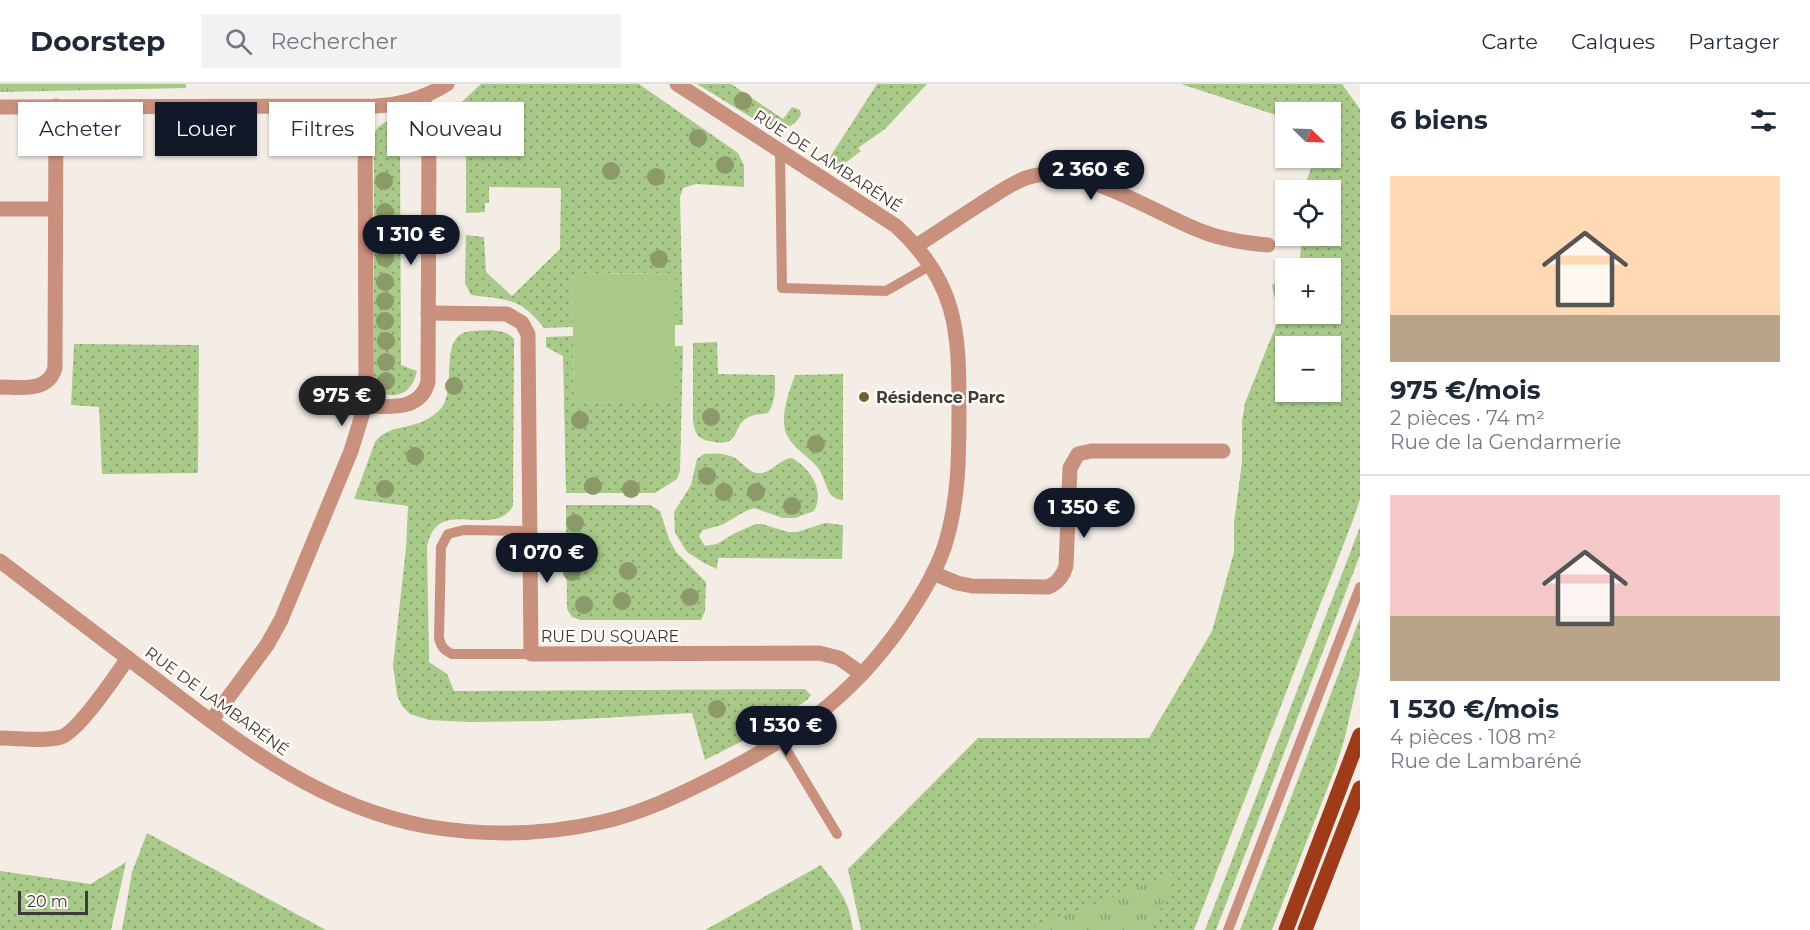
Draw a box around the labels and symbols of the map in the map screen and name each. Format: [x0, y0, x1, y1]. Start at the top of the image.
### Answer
north arrow [1275, 102, 1341, 168]
street label: RUE DE LAMBARÉNÉ [750, 106, 906, 216]
pin: 2 360 € [1036, 150, 1146, 201]
pin: 1 310 € [356, 215, 466, 266]
pin: 975 € [300, 376, 384, 427]
place label: Résidence Parc [876, 388, 1006, 407]
marker: Résidence Parc [857, 390, 871, 404]
pin: 1 350 € [1029, 488, 1139, 539]
pin: 1 070 € [492, 533, 602, 584]
street label: RUE DU SQUARE [541, 627, 679, 646]
street label: RUE DE LAMBARÉNÉ [141, 643, 293, 759]
pin: 1 530 € [731, 706, 841, 757]
scale bar [18, 888, 88, 916]

